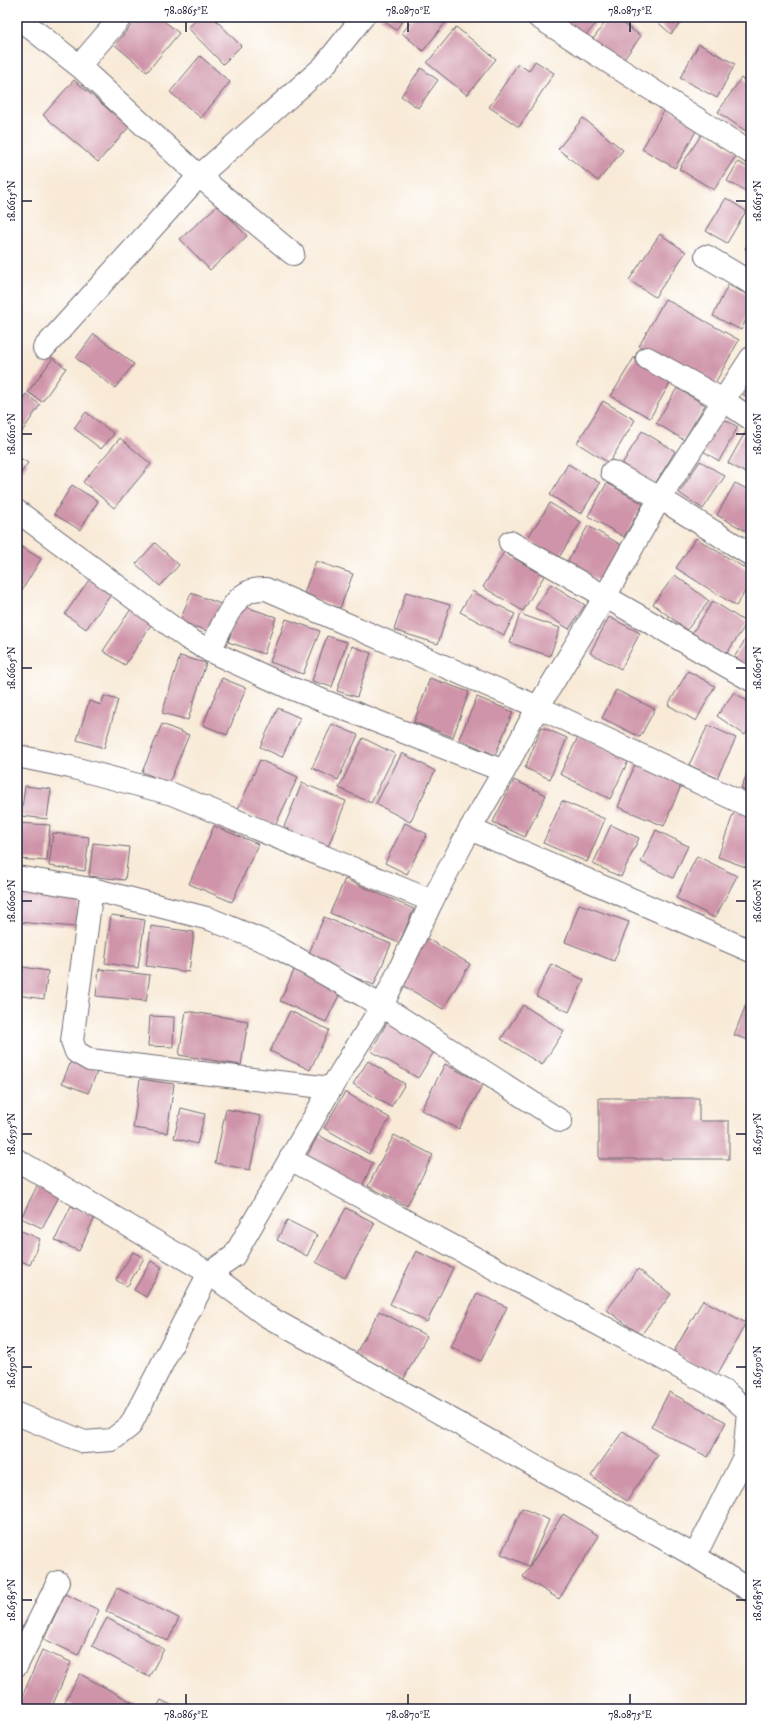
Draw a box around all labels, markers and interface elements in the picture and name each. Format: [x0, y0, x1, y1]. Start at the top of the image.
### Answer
text: 78.0865°E [164, 5, 208, 17]
text: 78.0870°E [386, 5, 430, 17]
text: 78.0875°E [608, 5, 652, 17]
text: 18.6615°N [6, 180, 18, 222]
text: 18.6615°N [752, 180, 764, 222]
text: 18.6610°N [6, 413, 18, 455]
text: 18.6610°N [752, 413, 764, 455]
text: 18.6605°N [6, 646, 18, 690]
text: 18.6605°N [752, 646, 764, 690]
text: 18.6600°N [6, 879, 18, 923]
text: 18.6600°N [752, 879, 764, 923]
text: 18.6595°N [6, 1113, 18, 1155]
text: 18.6595°N [752, 1113, 764, 1155]
text: 18.6590°N [6, 1346, 18, 1389]
text: 18.6590°N [752, 1346, 764, 1389]
text: 18.6585°N [6, 1579, 18, 1621]
text: 18.6585°N [752, 1579, 764, 1621]
text: 78.0865°E [164, 1709, 208, 1721]
text: 78.0870°E [386, 1709, 430, 1721]
text: 78.0875°E [608, 1709, 652, 1721]

